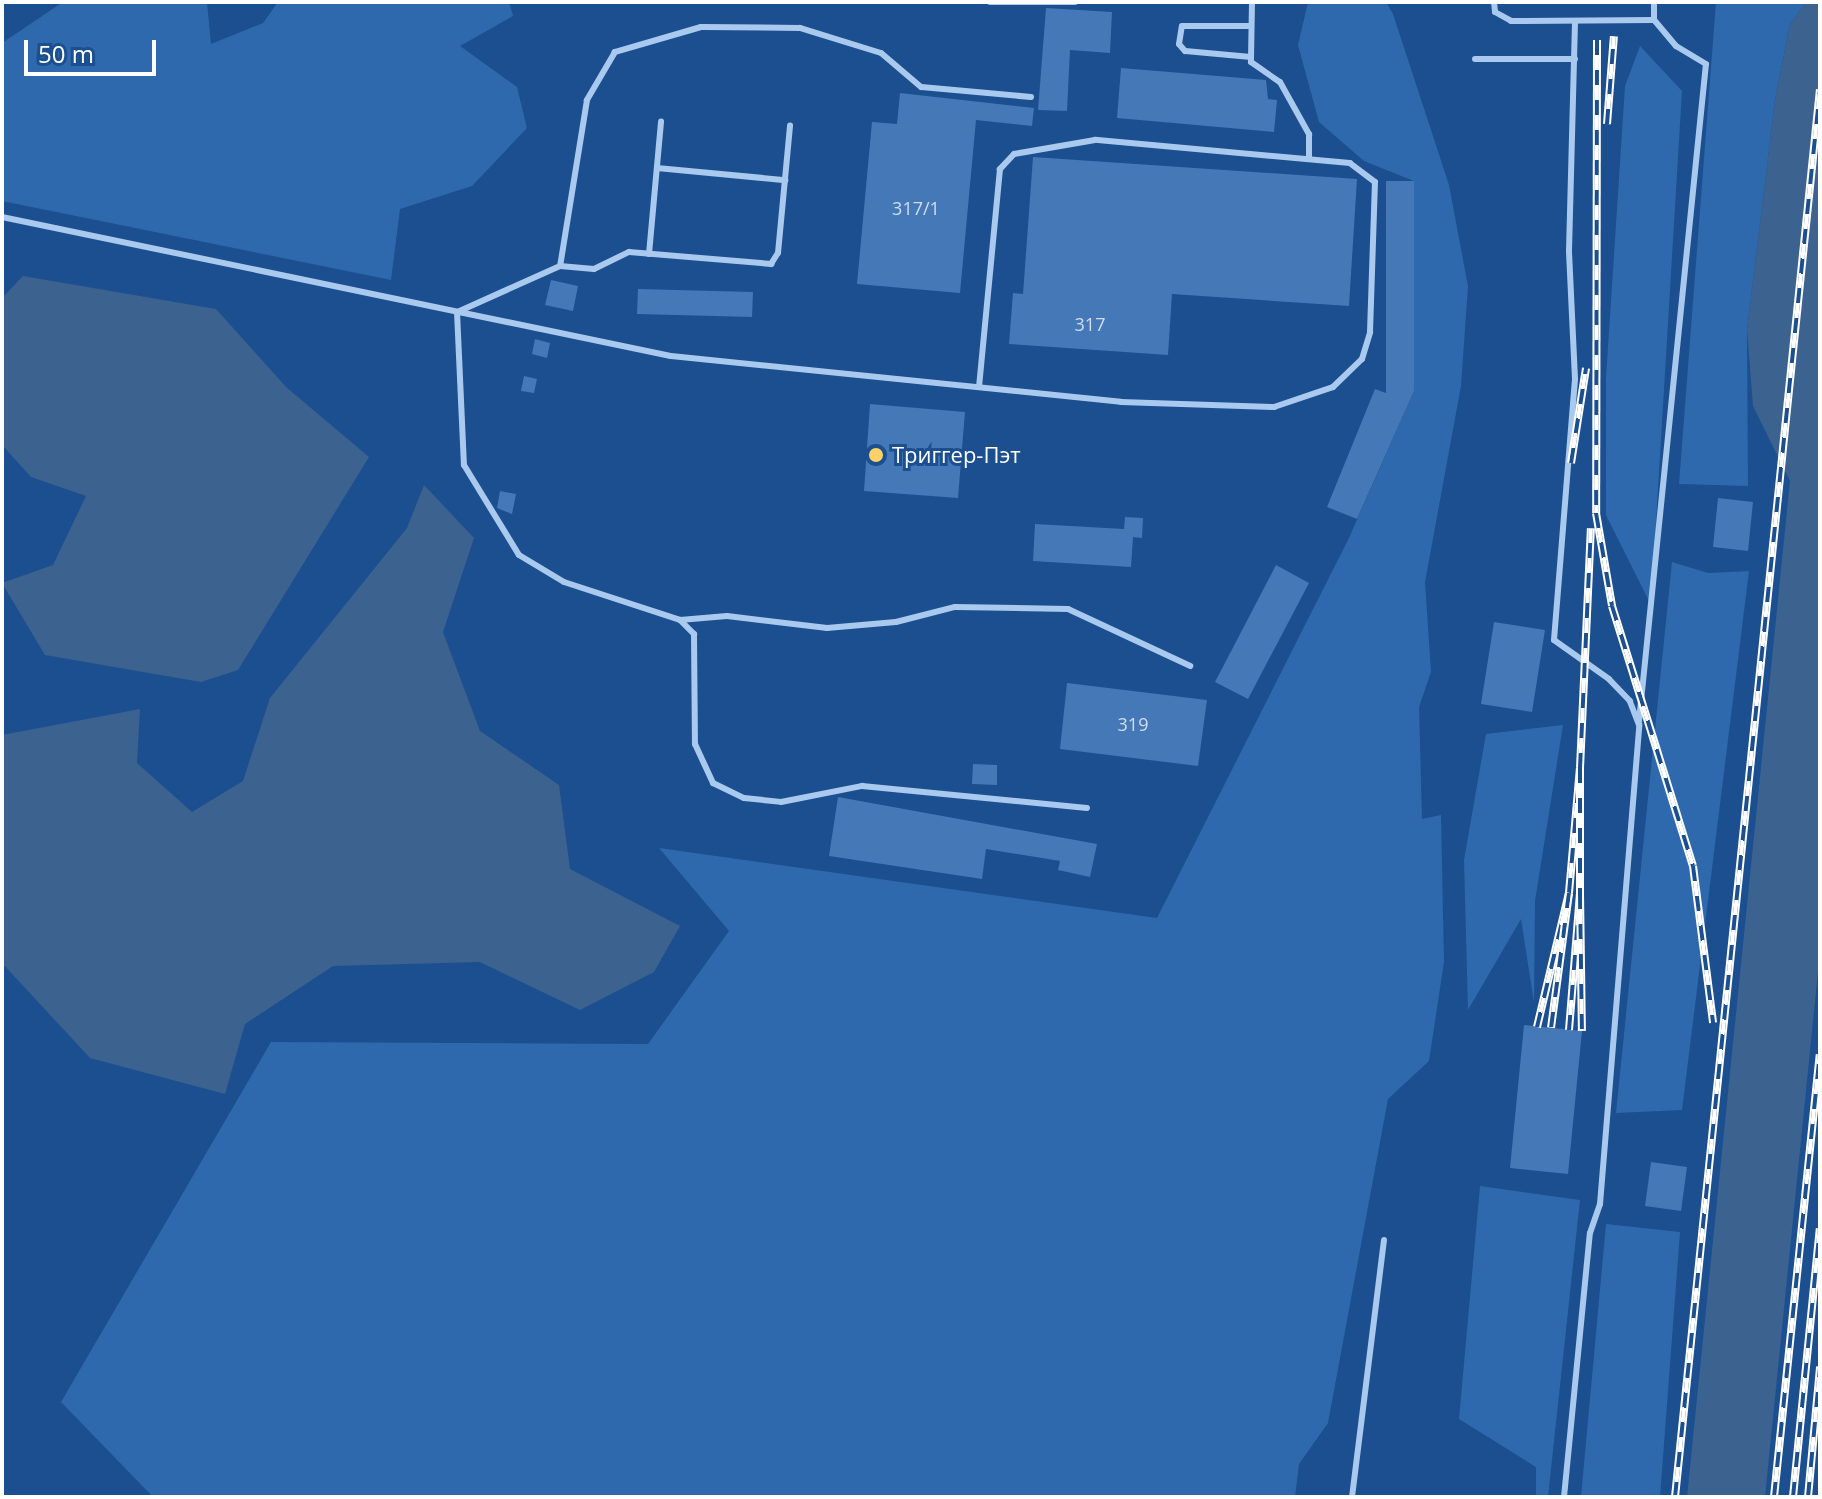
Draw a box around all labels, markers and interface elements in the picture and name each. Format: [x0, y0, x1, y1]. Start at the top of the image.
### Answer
scale bar [28, 24, 160, 74]
text: 50 m [38, 37, 94, 70]
house number: 317/1 [892, 197, 940, 219]
house number: 317 [1075, 313, 1105, 335]
place label: Триггер-Пэт [892, 442, 1021, 468]
marker: Триггер-Пэт [867, 446, 885, 464]
house number: 319 [1118, 713, 1148, 735]

